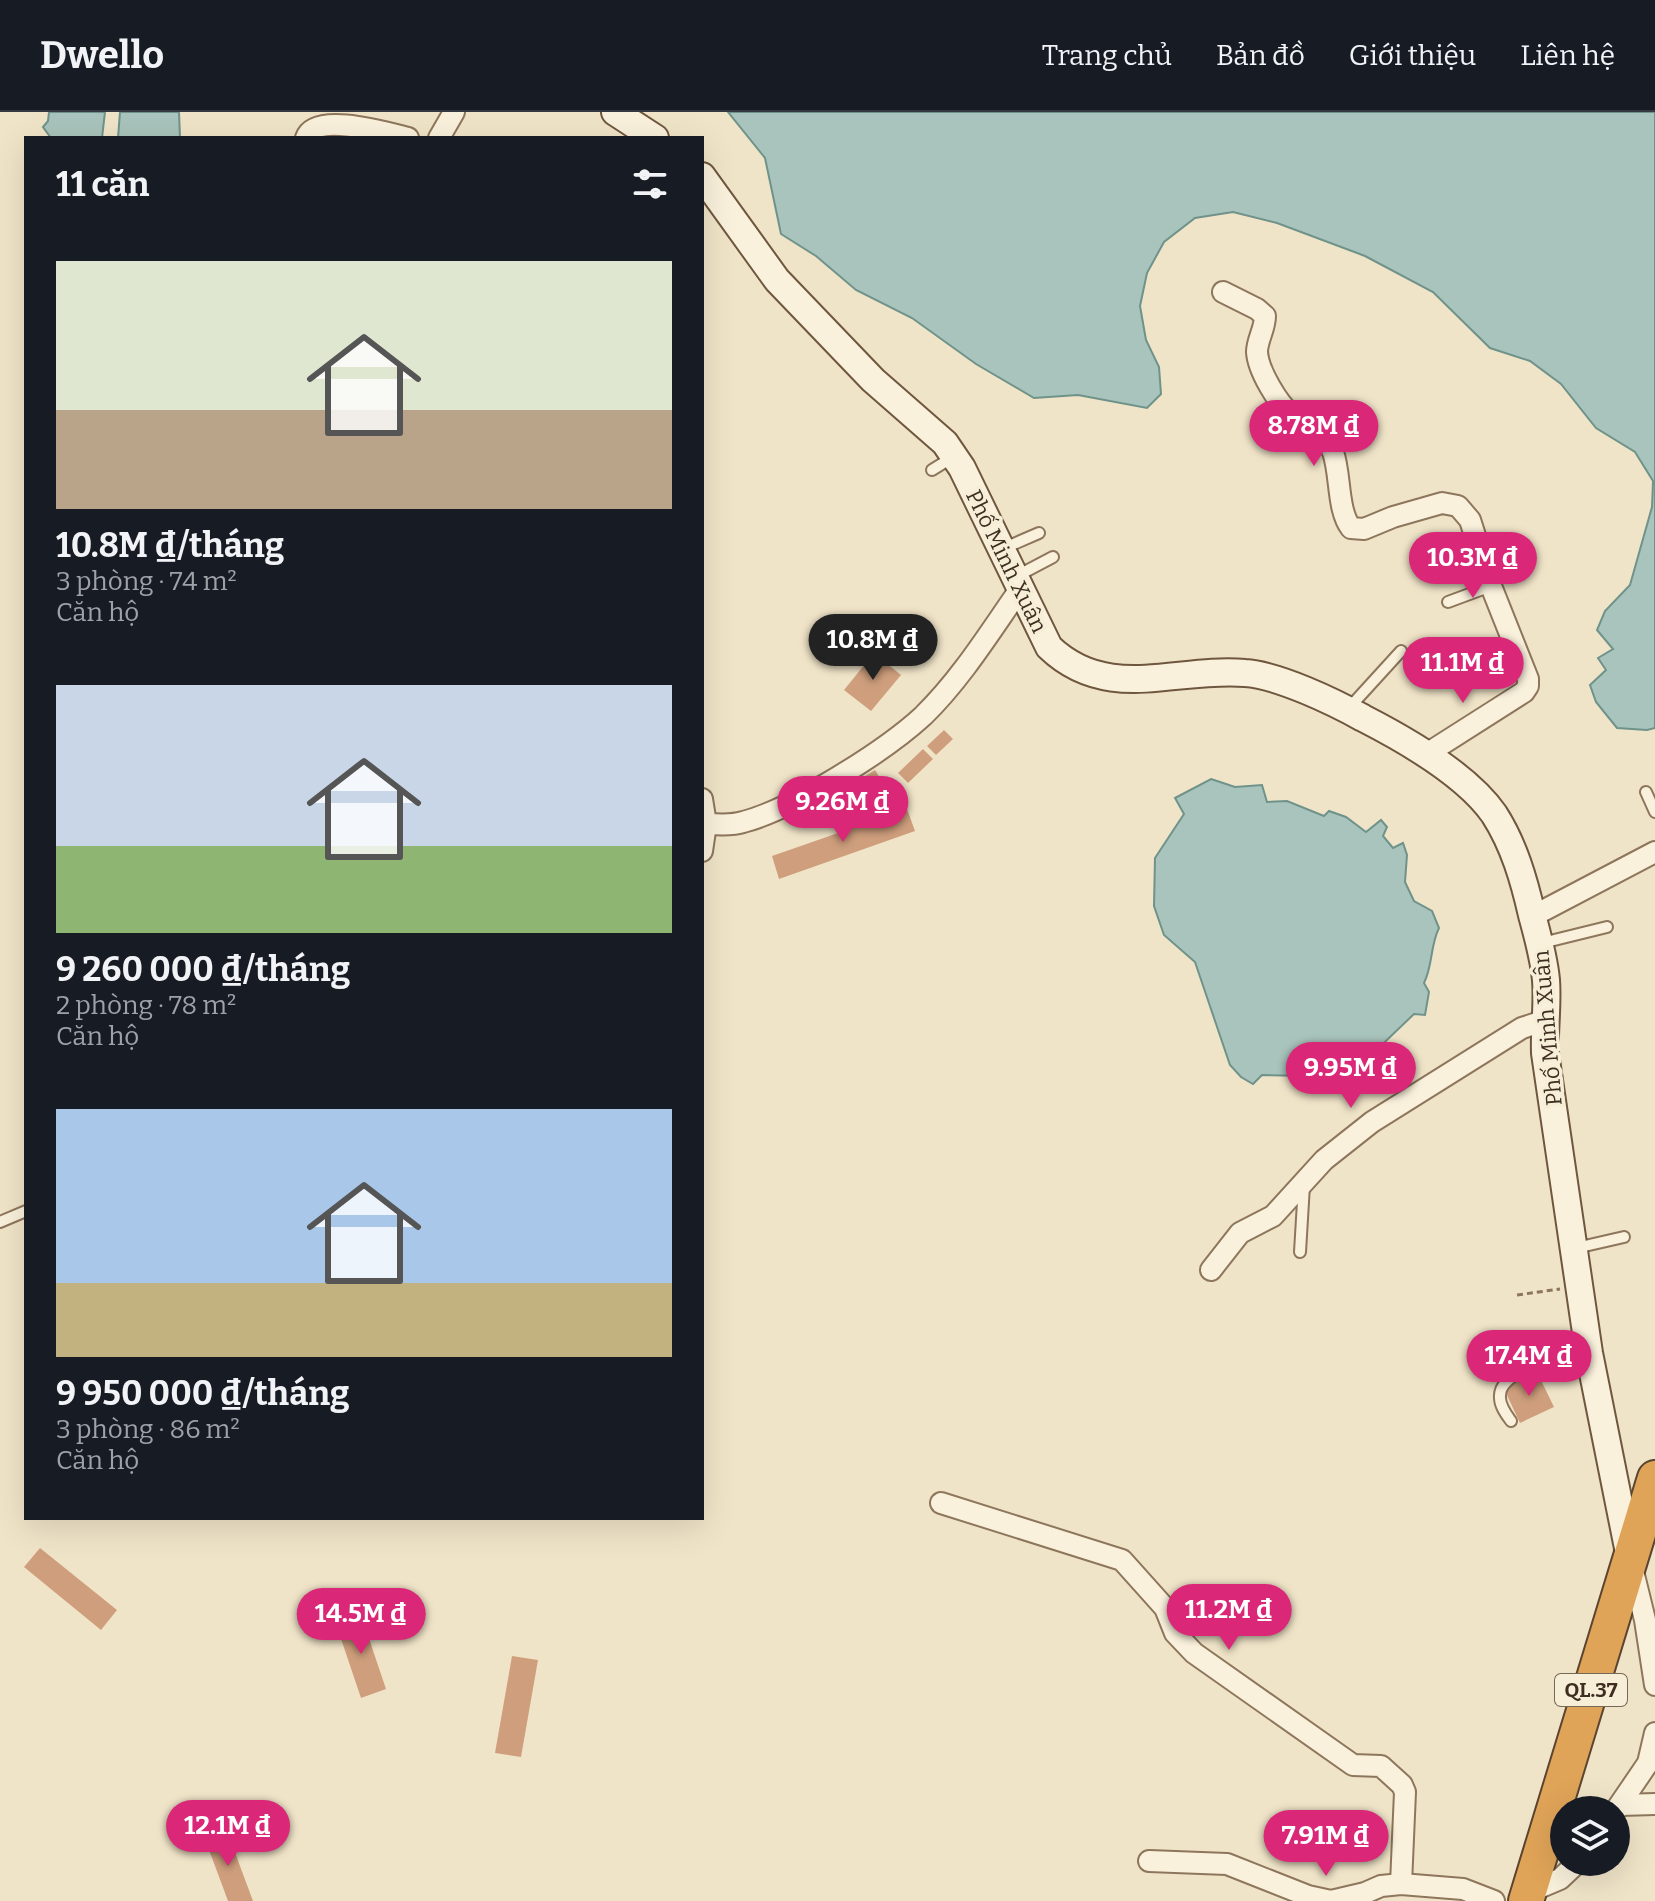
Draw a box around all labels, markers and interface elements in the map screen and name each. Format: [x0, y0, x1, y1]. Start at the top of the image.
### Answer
text: Dwello [40, 32, 164, 78]
text: Trang chủ [1042, 39, 1172, 72]
text: Bản đồ [1216, 39, 1305, 72]
text: Giới thiệu [1349, 39, 1476, 72]
text: Liên hệ [1520, 39, 1615, 72]
icon: filters [628, 162, 672, 206]
text: 11 căn [56, 164, 149, 205]
icon: home [292, 313, 436, 457]
pin: 8.78M ₫ [1240, 400, 1388, 468]
text: 8.78M ₫ [1267, 410, 1361, 441]
street label: Phố Minh Xuân [960, 485, 1053, 637]
text: 10.8M ₫/tháng [56, 525, 284, 566]
pin: 10.3M ₫ [1399, 532, 1547, 600]
text: 10.3M ₫ [1427, 542, 1519, 573]
text: 3 phòng · 74 m² [56, 566, 237, 597]
text: Căn hộ [56, 597, 139, 628]
pin: 10.8M ₫ [799, 614, 947, 682]
text: 10.8M ₫ [827, 624, 919, 655]
pin: 11.1M ₫ [1389, 637, 1537, 705]
text: 11.1M ₫ [1421, 647, 1505, 678]
icon: home [292, 737, 436, 881]
pin: 9.26M ₫ [769, 776, 917, 844]
text: 9.26M ₫ [795, 786, 891, 817]
text: 9 260 000 ₫/tháng [56, 949, 350, 990]
street label: Phố Minh Xuân [1527, 949, 1568, 1107]
text: 2 phòng · 78 m² [56, 990, 236, 1021]
text: Căn hộ [56, 1021, 139, 1052]
pin: 9.95M ₫ [1277, 1042, 1425, 1110]
text: 9.95M ₫ [1304, 1052, 1398, 1083]
icon: home [292, 1161, 436, 1305]
pin: 17.4M ₫ [1455, 1330, 1603, 1398]
text: 17.4M ₫ [1484, 1340, 1574, 1371]
text: 9 950 000 ₫/tháng [56, 1373, 350, 1414]
text: 3 phòng · 86 m² [56, 1414, 240, 1445]
text: Căn hộ [56, 1445, 139, 1476]
pin: 11.2M ₫ [1155, 1584, 1303, 1652]
pin: 14.5M ₫ [287, 1588, 435, 1656]
text: 11.2M ₫ [1185, 1594, 1273, 1625]
text: 14.5M ₫ [315, 1598, 407, 1629]
road number: QL.37 [1555, 1674, 1627, 1706]
map controls [1550, 1796, 1630, 1876]
button: layers [1550, 1796, 1630, 1876]
pin: 12.1M ₫ [154, 1800, 302, 1868]
text: 12.1M ₫ [184, 1810, 272, 1841]
pin: 7.91M ₫ [1252, 1810, 1400, 1878]
text: 7.91M ₫ [1282, 1820, 1370, 1851]

